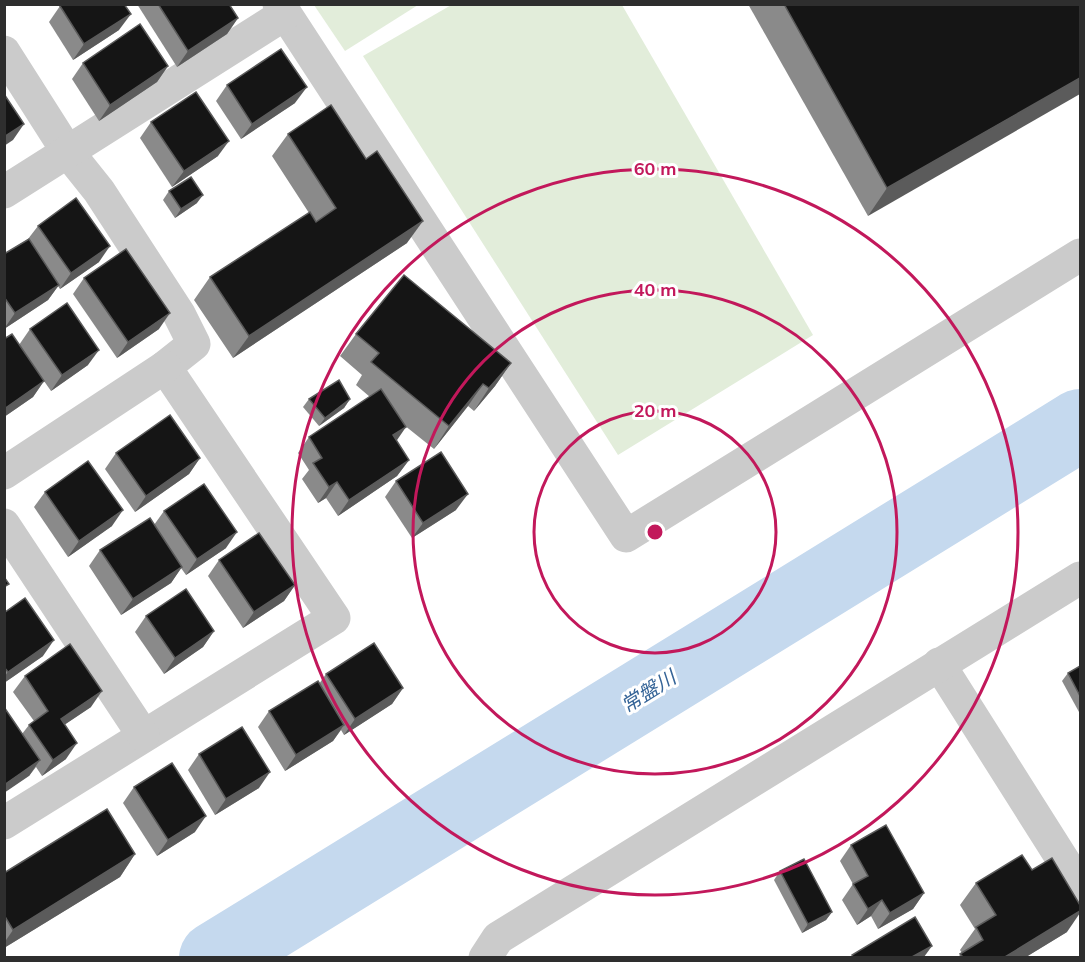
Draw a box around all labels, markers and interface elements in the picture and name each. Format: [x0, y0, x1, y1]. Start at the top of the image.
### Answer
text: 60 m [634, 157, 676, 180]
text: 40 m [634, 278, 676, 301]
text: 20 m [634, 399, 676, 422]
centre of rings [645, 522, 665, 542]
water label: 常盤川 [616, 663, 682, 717]

